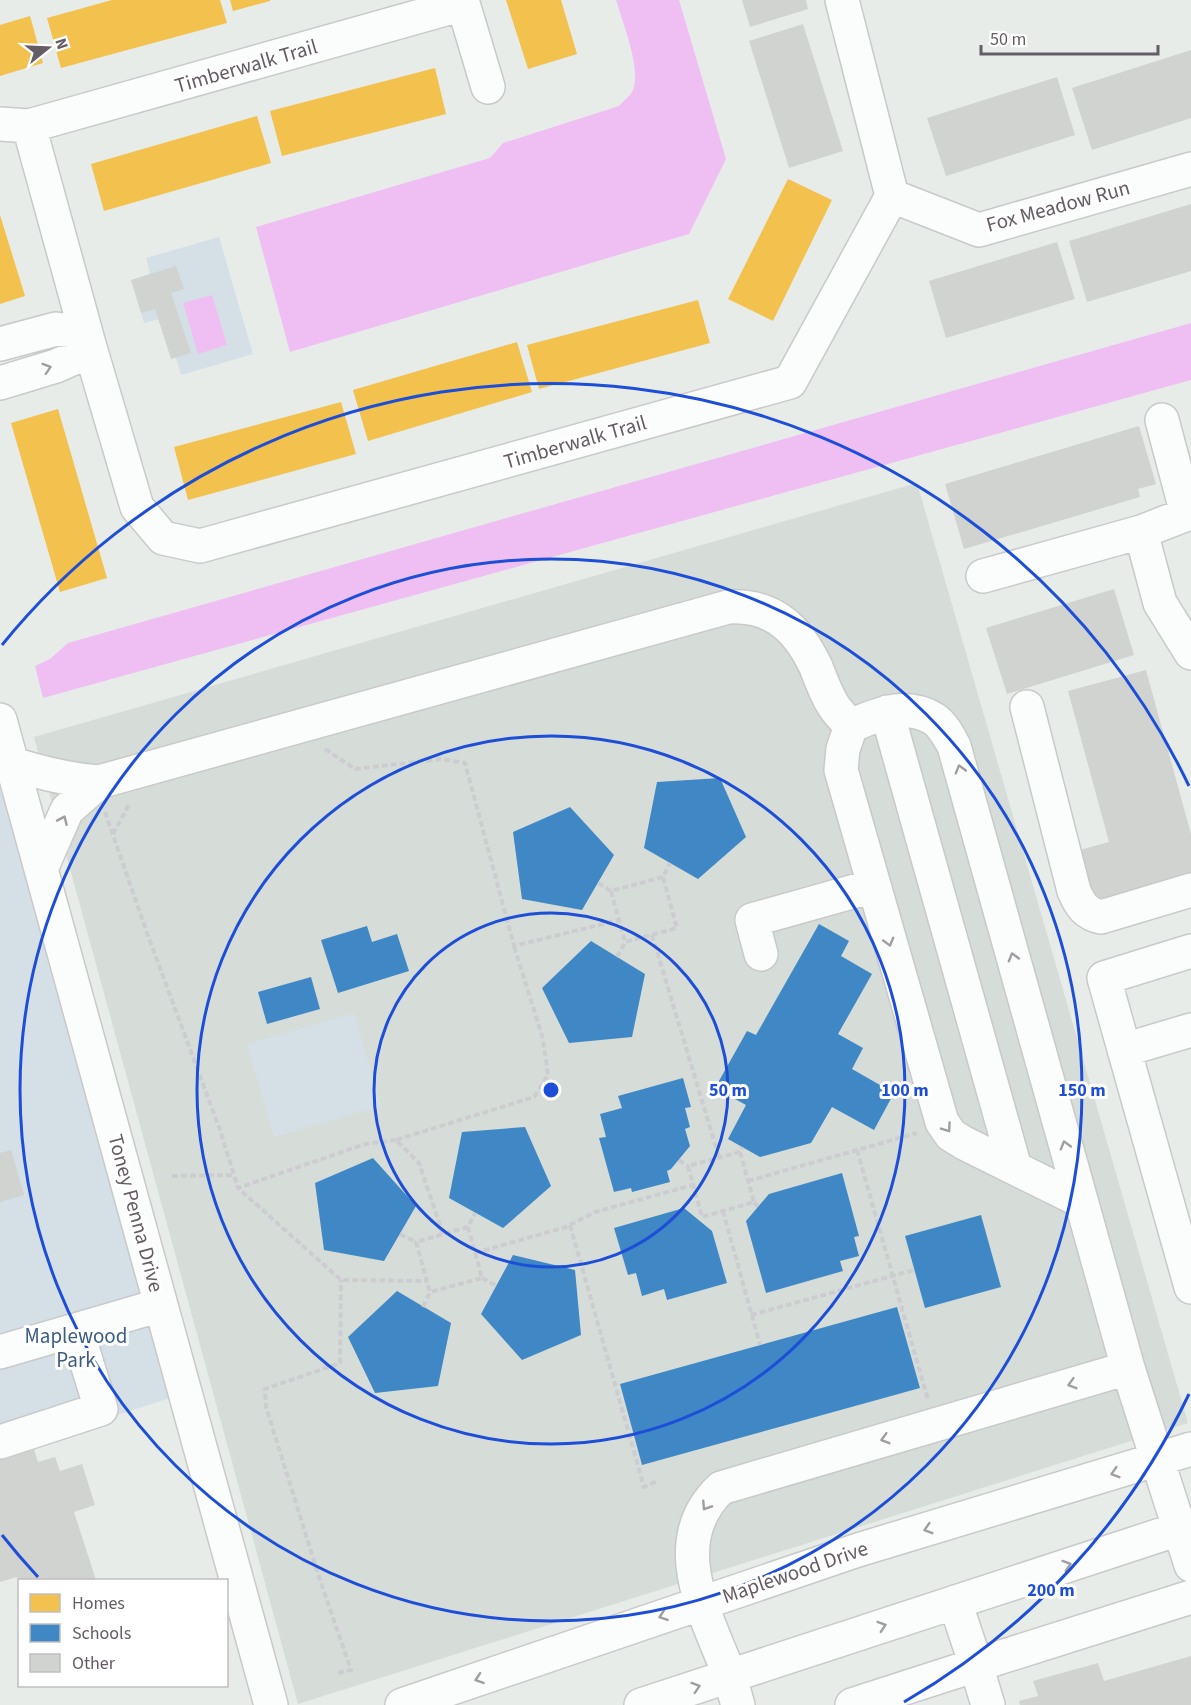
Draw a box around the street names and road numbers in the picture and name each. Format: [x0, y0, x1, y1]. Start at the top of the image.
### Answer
street label: Timberwalk Trail [171, 31, 321, 101]
street label: Fox Meadow Run [983, 172, 1133, 240]
street label: Timberwalk Trail [500, 407, 650, 477]
street label: Toney Penna Drive [101, 1131, 171, 1295]
street label: Maplewood Drive [718, 1533, 872, 1611]

